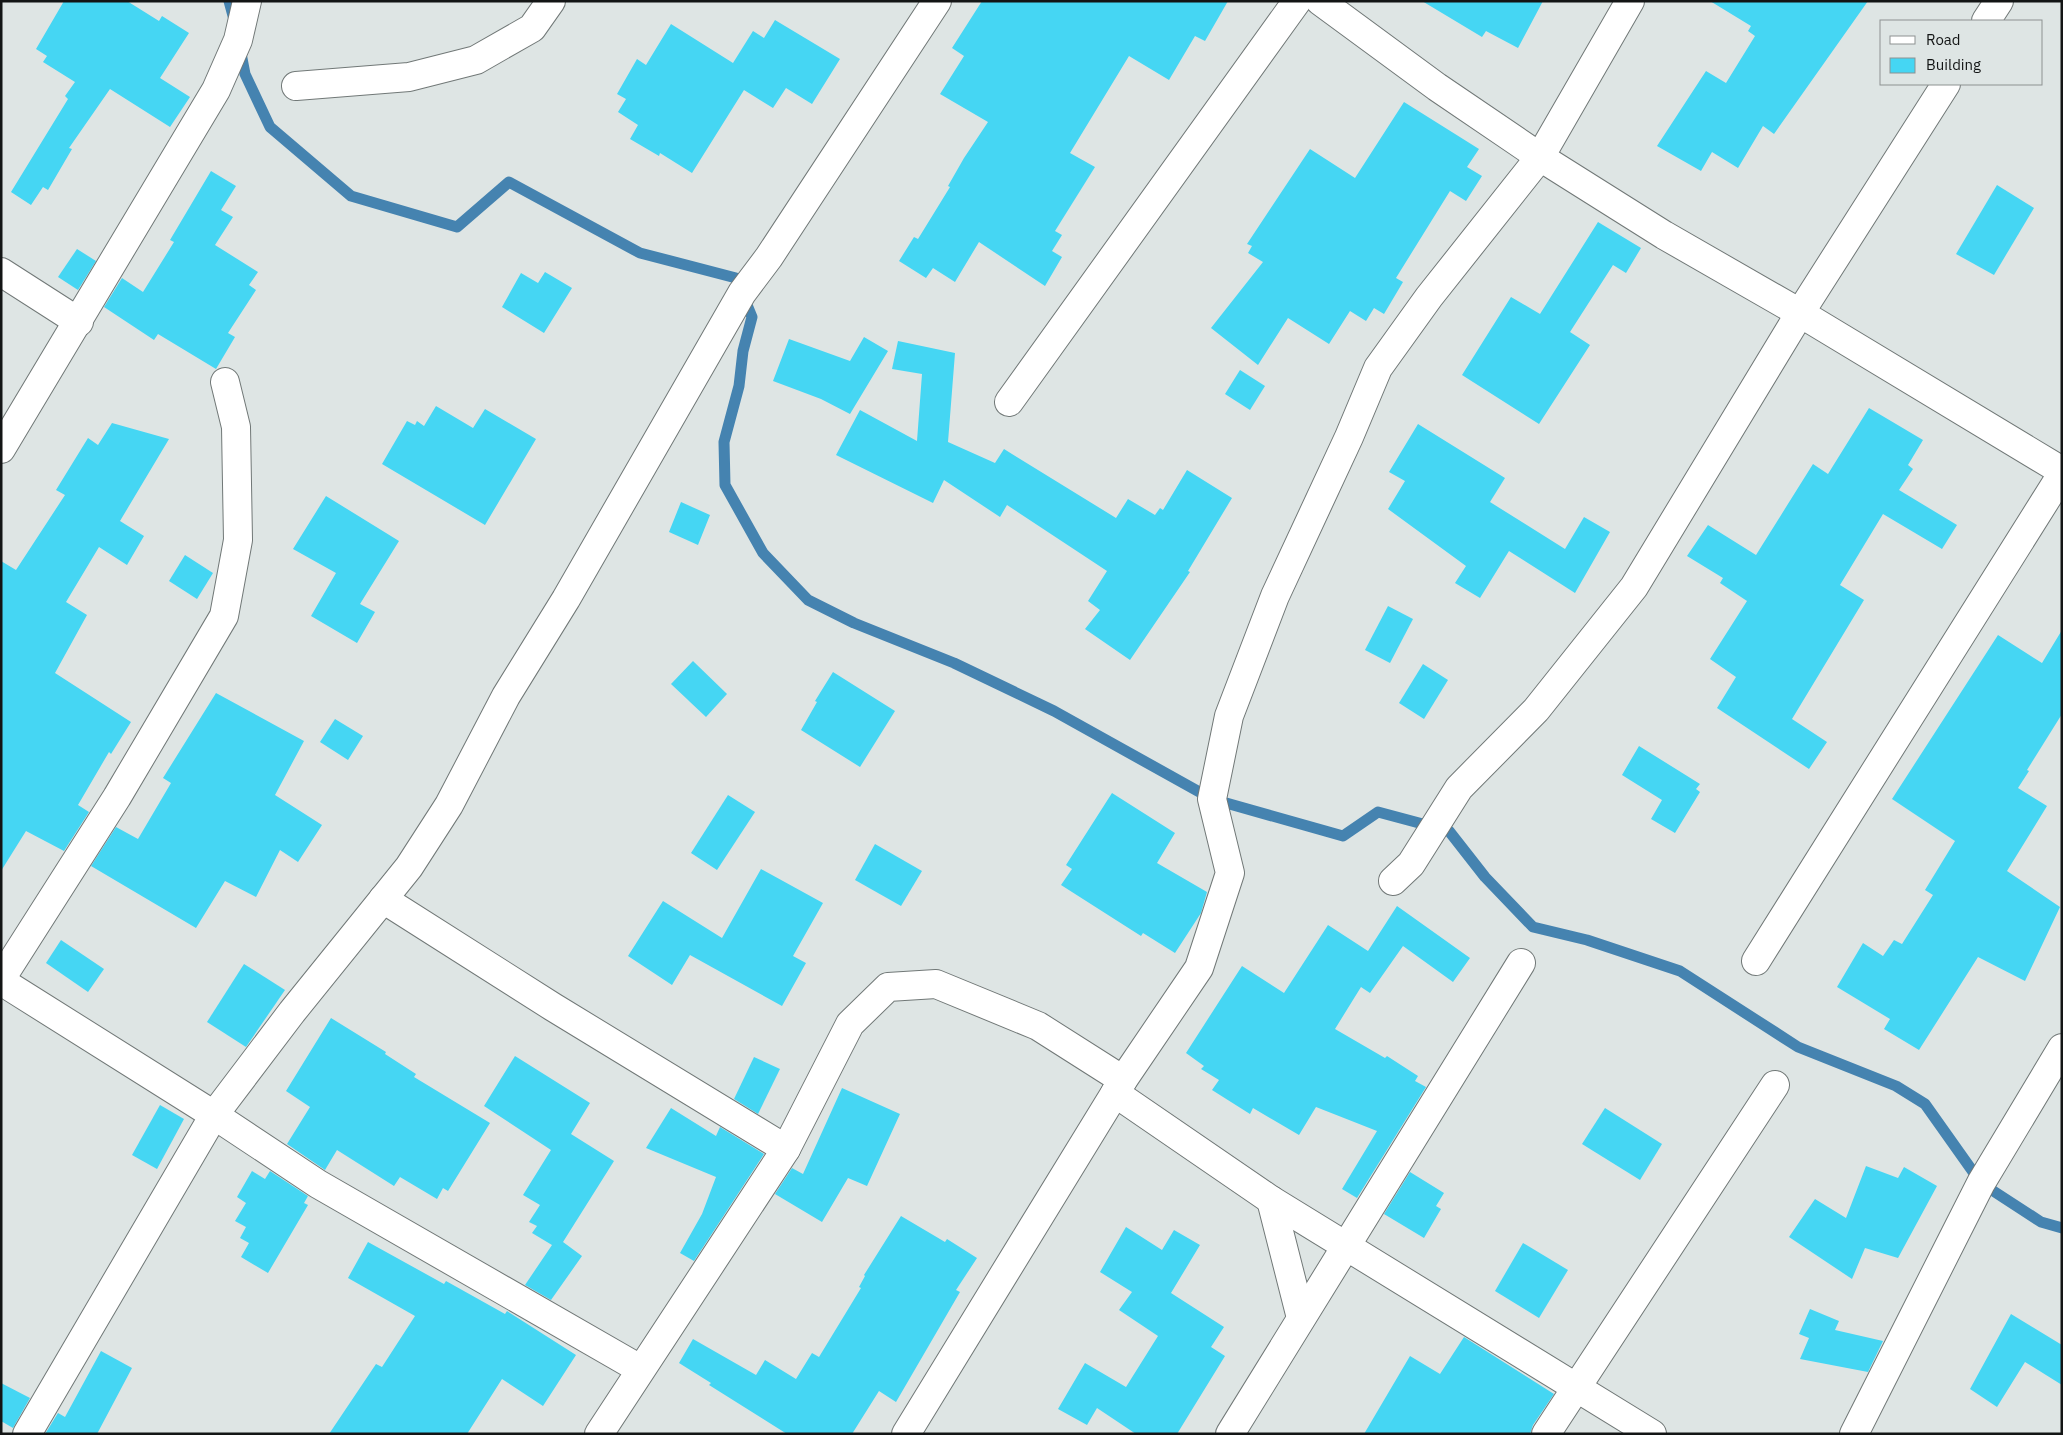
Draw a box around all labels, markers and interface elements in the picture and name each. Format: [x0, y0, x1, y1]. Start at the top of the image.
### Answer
legend [1880, 20, 2043, 85]
text: Road [1926, 30, 1961, 49]
text: Building [1926, 55, 1981, 74]

